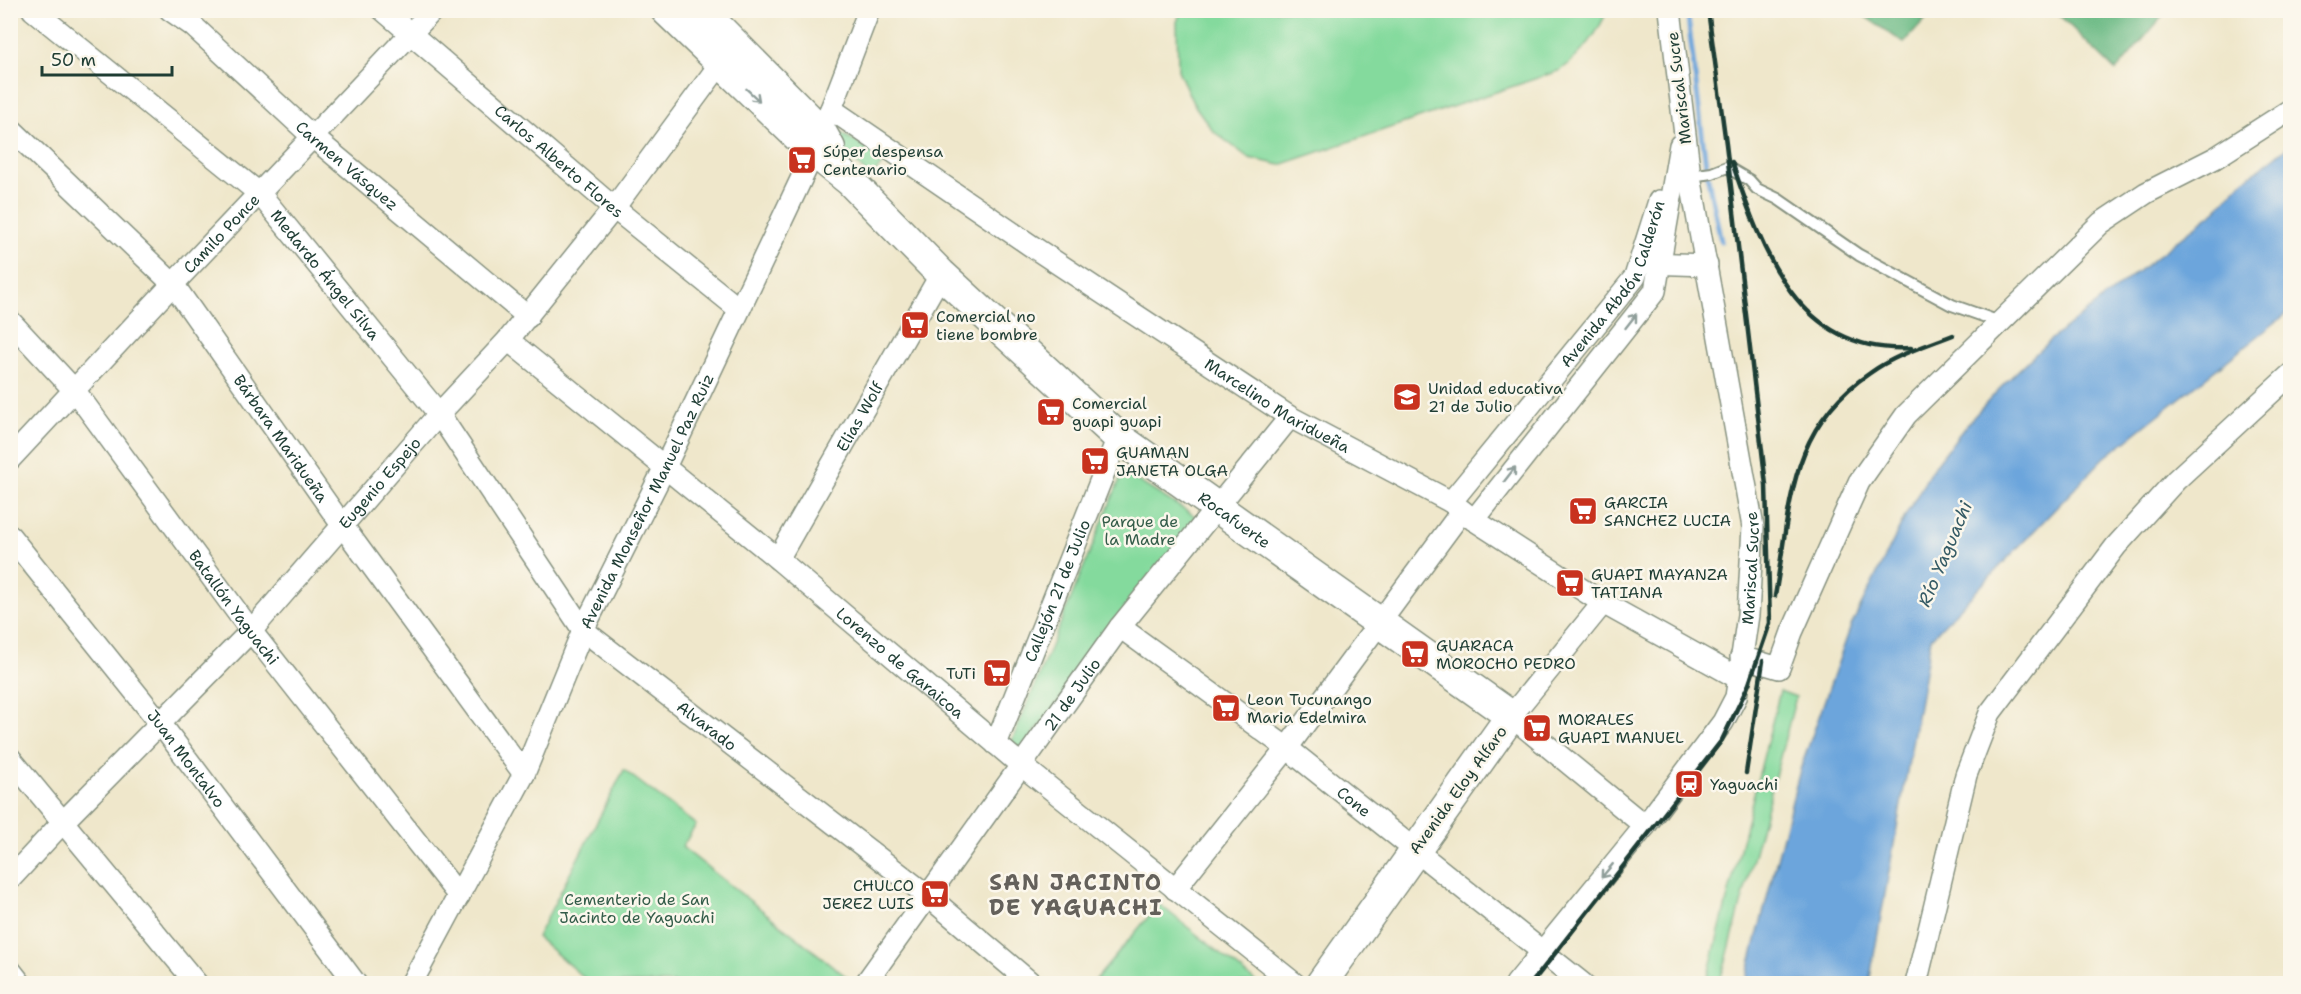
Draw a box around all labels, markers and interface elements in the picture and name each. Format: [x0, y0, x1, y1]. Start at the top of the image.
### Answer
street label: Mariscal Sucre [1662, 31, 1696, 145]
scale bar [42, 39, 172, 77]
text: 50 m [51, 48, 96, 72]
one-way arrow [746, 88, 761, 102]
street label: Carlos Alberto Flores [490, 100, 628, 222]
street label: Carmen Vásquez [291, 116, 403, 215]
place label: Súper despensa Centenario [823, 141, 943, 180]
supermarket icon: Súper despensa Centenario [786, 144, 818, 176]
street label: Camilo Ponce [178, 189, 264, 278]
street label: Avenida Abdón Calderón [1555, 197, 1669, 371]
street label: Medardo Ángel Silva [266, 205, 385, 344]
place label: Comercial no tiene bombre [936, 306, 1038, 345]
supermarket icon: Comercial no tiene bombre [899, 309, 931, 341]
one-way arrow [1624, 313, 1637, 329]
street label: Marcelino Maridueña [1201, 353, 1354, 457]
street label: Bárbara Maridueña [229, 370, 333, 506]
street label: Avenida Monseñor Manuel Paz Ruiz [575, 370, 718, 632]
street label: Elias Wolf [831, 377, 888, 455]
place label: Unidad educativa 21 de Julio [1428, 378, 1563, 417]
school or university icon: Unidad educativa 21 de Julio [1391, 381, 1423, 413]
place label: Comercial guapi guapi [1072, 393, 1162, 432]
supermarket icon: Comercial guapi guapi [1035, 396, 1067, 428]
street label: Eugenio Espejo [334, 432, 425, 533]
place label: GUAMAN JANETA OLGA [1116, 442, 1228, 481]
supermarket icon: GUAMAN JANETA OLGA [1079, 445, 1111, 477]
one-way arrow [1504, 466, 1517, 482]
street label: Rocafuerte [1194, 487, 1275, 553]
place label: GARCIA SANCHEZ LUCIA [1604, 492, 1731, 531]
supermarket icon: GARCIA SANCHEZ LUCIA [1567, 495, 1599, 527]
water label: Río Yaguachi [1912, 497, 1978, 610]
street label: Mariscal Sucre [1736, 510, 1763, 626]
park label: Parque de la Madre [1102, 511, 1178, 550]
street label: Callejón 21 de Julio [1019, 516, 1095, 665]
street label: Batallón Yaguachi [184, 546, 284, 669]
place label: GUAPI MAYANZA TATIANA [1591, 564, 1728, 603]
supermarket icon: GUAPI MAYANZA TATIANA [1554, 567, 1586, 599]
street label: Lorenzo de Garaicoa [832, 602, 969, 723]
place label: GUARACA MOROCHO PEDRO [1436, 635, 1576, 674]
supermarket icon: GUARACA MOROCHO PEDRO [1399, 638, 1431, 670]
street label: 21 de Julio [1039, 654, 1105, 735]
supermarket icon: TuTi [981, 657, 1013, 689]
place label: TuTi [946, 663, 976, 684]
place label: Leon Tucunango Maria Edelmira [1247, 689, 1372, 728]
supermarket icon: Leon Tucunango Maria Edelmira [1210, 692, 1242, 724]
street label: Alvarado [673, 696, 741, 755]
street label: Juan Montalvo [143, 705, 230, 812]
place label: MORALES GUAPI MANUEL [1558, 709, 1684, 748]
supermarket icon: MORALES GUAPI MANUEL [1521, 712, 1553, 744]
street label: Avenida Eloy Alfaro [1404, 721, 1512, 859]
station icon: Yaguachi [1673, 768, 1705, 800]
place label: Yaguachi [1710, 774, 1778, 795]
street label: Cone [1333, 781, 1375, 822]
one-way arrow [1601, 863, 1614, 879]
district label: SAN JACINTO DE YAGUACHI [989, 868, 1163, 922]
place label: CHULCO JEREZ LUIS [822, 875, 914, 914]
supermarket icon: CHULCO JEREZ LUIS [919, 878, 951, 910]
park label: Cementerio de San Jacinto de Yaguachi [559, 889, 715, 928]

